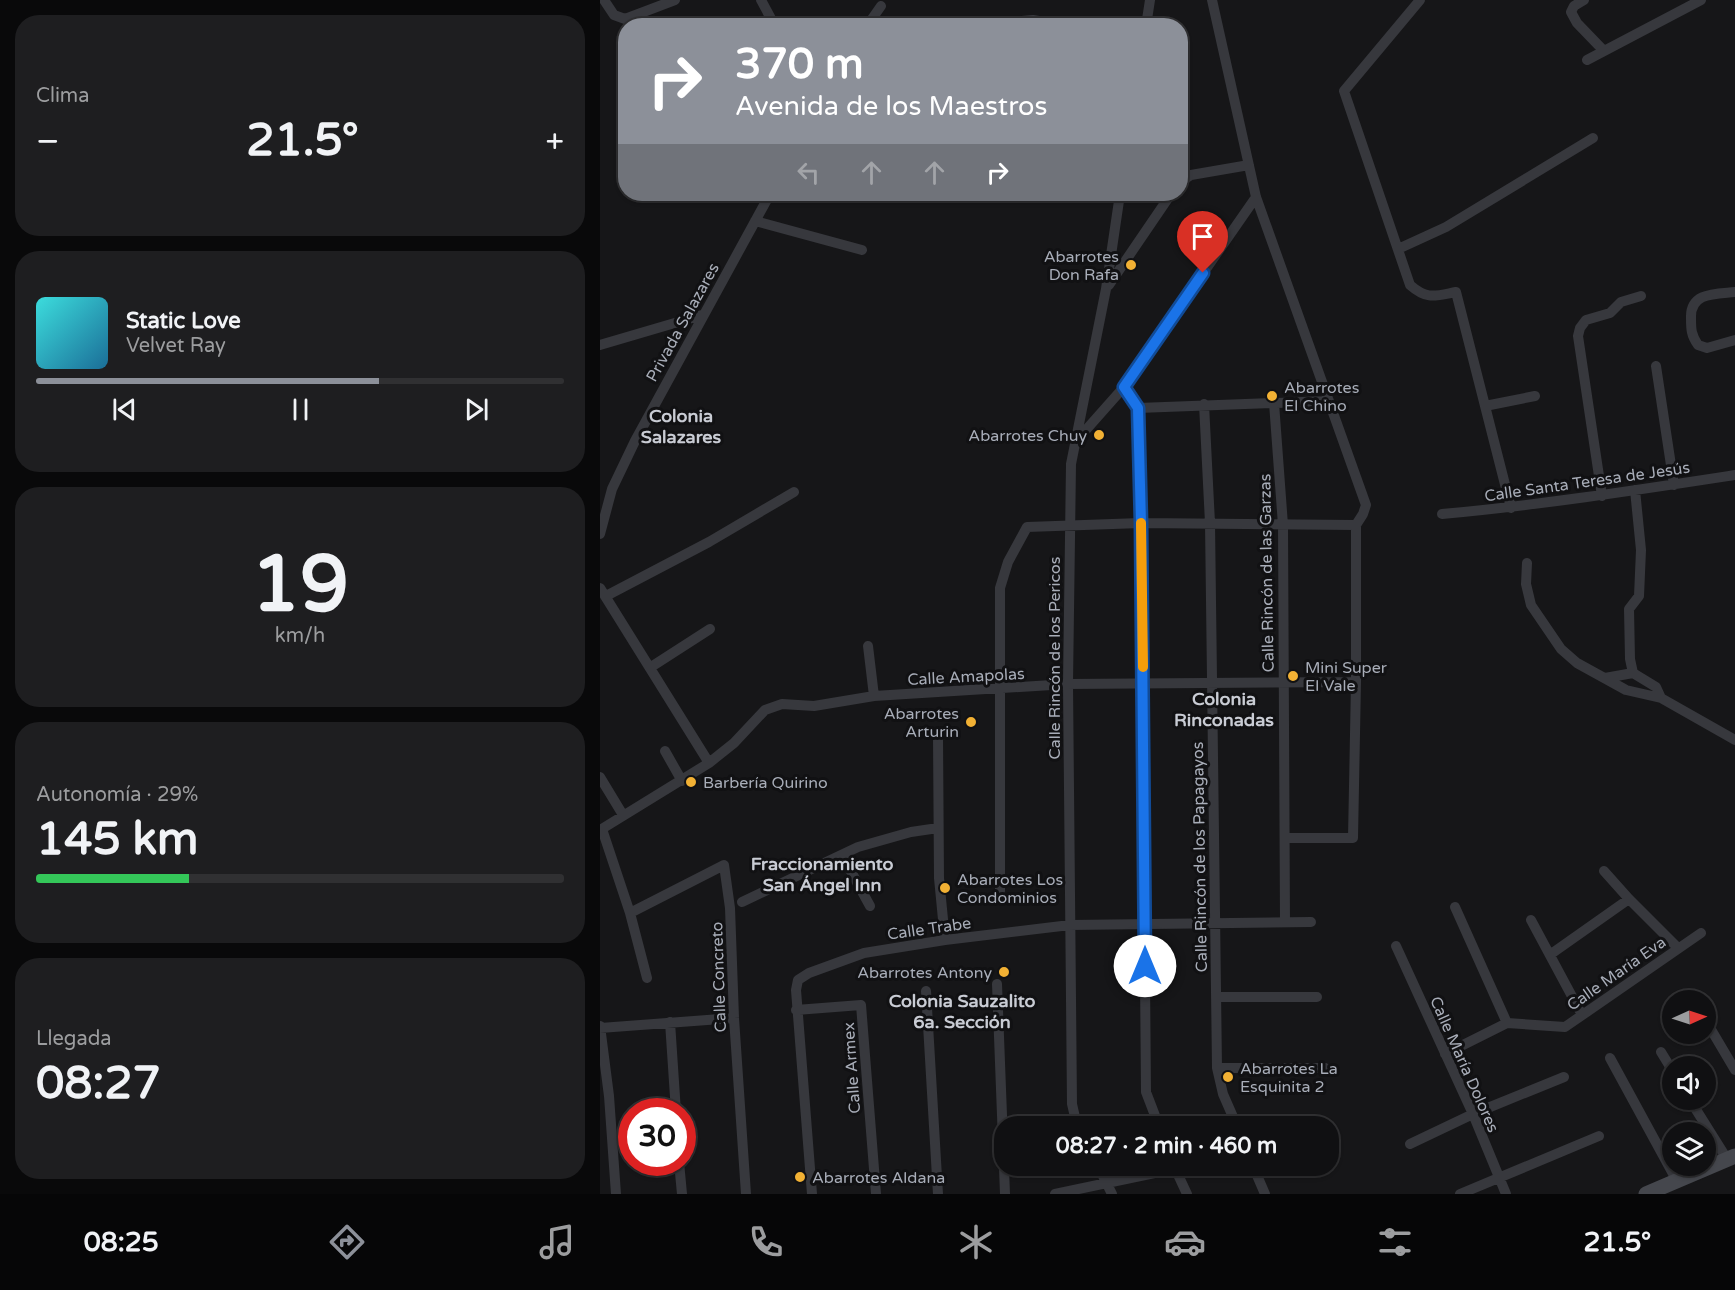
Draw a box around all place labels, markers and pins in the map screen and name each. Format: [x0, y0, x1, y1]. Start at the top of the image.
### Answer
pin [1177, 211, 1228, 273]
place label: Abarrotes Don Rafa [1044, 247, 1119, 285]
marker: Abarrotes Don Rafa [1124, 258, 1138, 272]
place label: Abarrotes El Chino [1284, 378, 1359, 416]
marker: Abarrotes El Chino [1265, 389, 1279, 403]
place label: Abarrotes Chuy [968, 426, 1087, 446]
marker: Abarrotes Chuy [1092, 428, 1106, 442]
place label: Mini Super El Vale [1305, 658, 1388, 696]
marker: Mini Super El Vale [1286, 669, 1300, 683]
place label: Abarrotes Arturin [884, 704, 959, 742]
marker: Abarrotes Arturin [964, 715, 978, 729]
place label: Barbería Quirino [703, 773, 828, 793]
marker: Barbería Quirino [684, 775, 698, 789]
place label: Abarrotes Los Condominios [957, 870, 1063, 908]
marker: Abarrotes Los Condominios [938, 881, 952, 895]
place label: Abarrotes Antony [857, 963, 992, 983]
marker: Abarrotes Antony [997, 965, 1011, 979]
place label: Abarrotes La Esquinita 2 [1240, 1059, 1338, 1097]
marker: Abarrotes La Esquinita 2 [1221, 1070, 1235, 1084]
place label: Abarrotes Aldana [812, 1168, 945, 1188]
marker: Abarrotes Aldana [793, 1170, 807, 1184]

